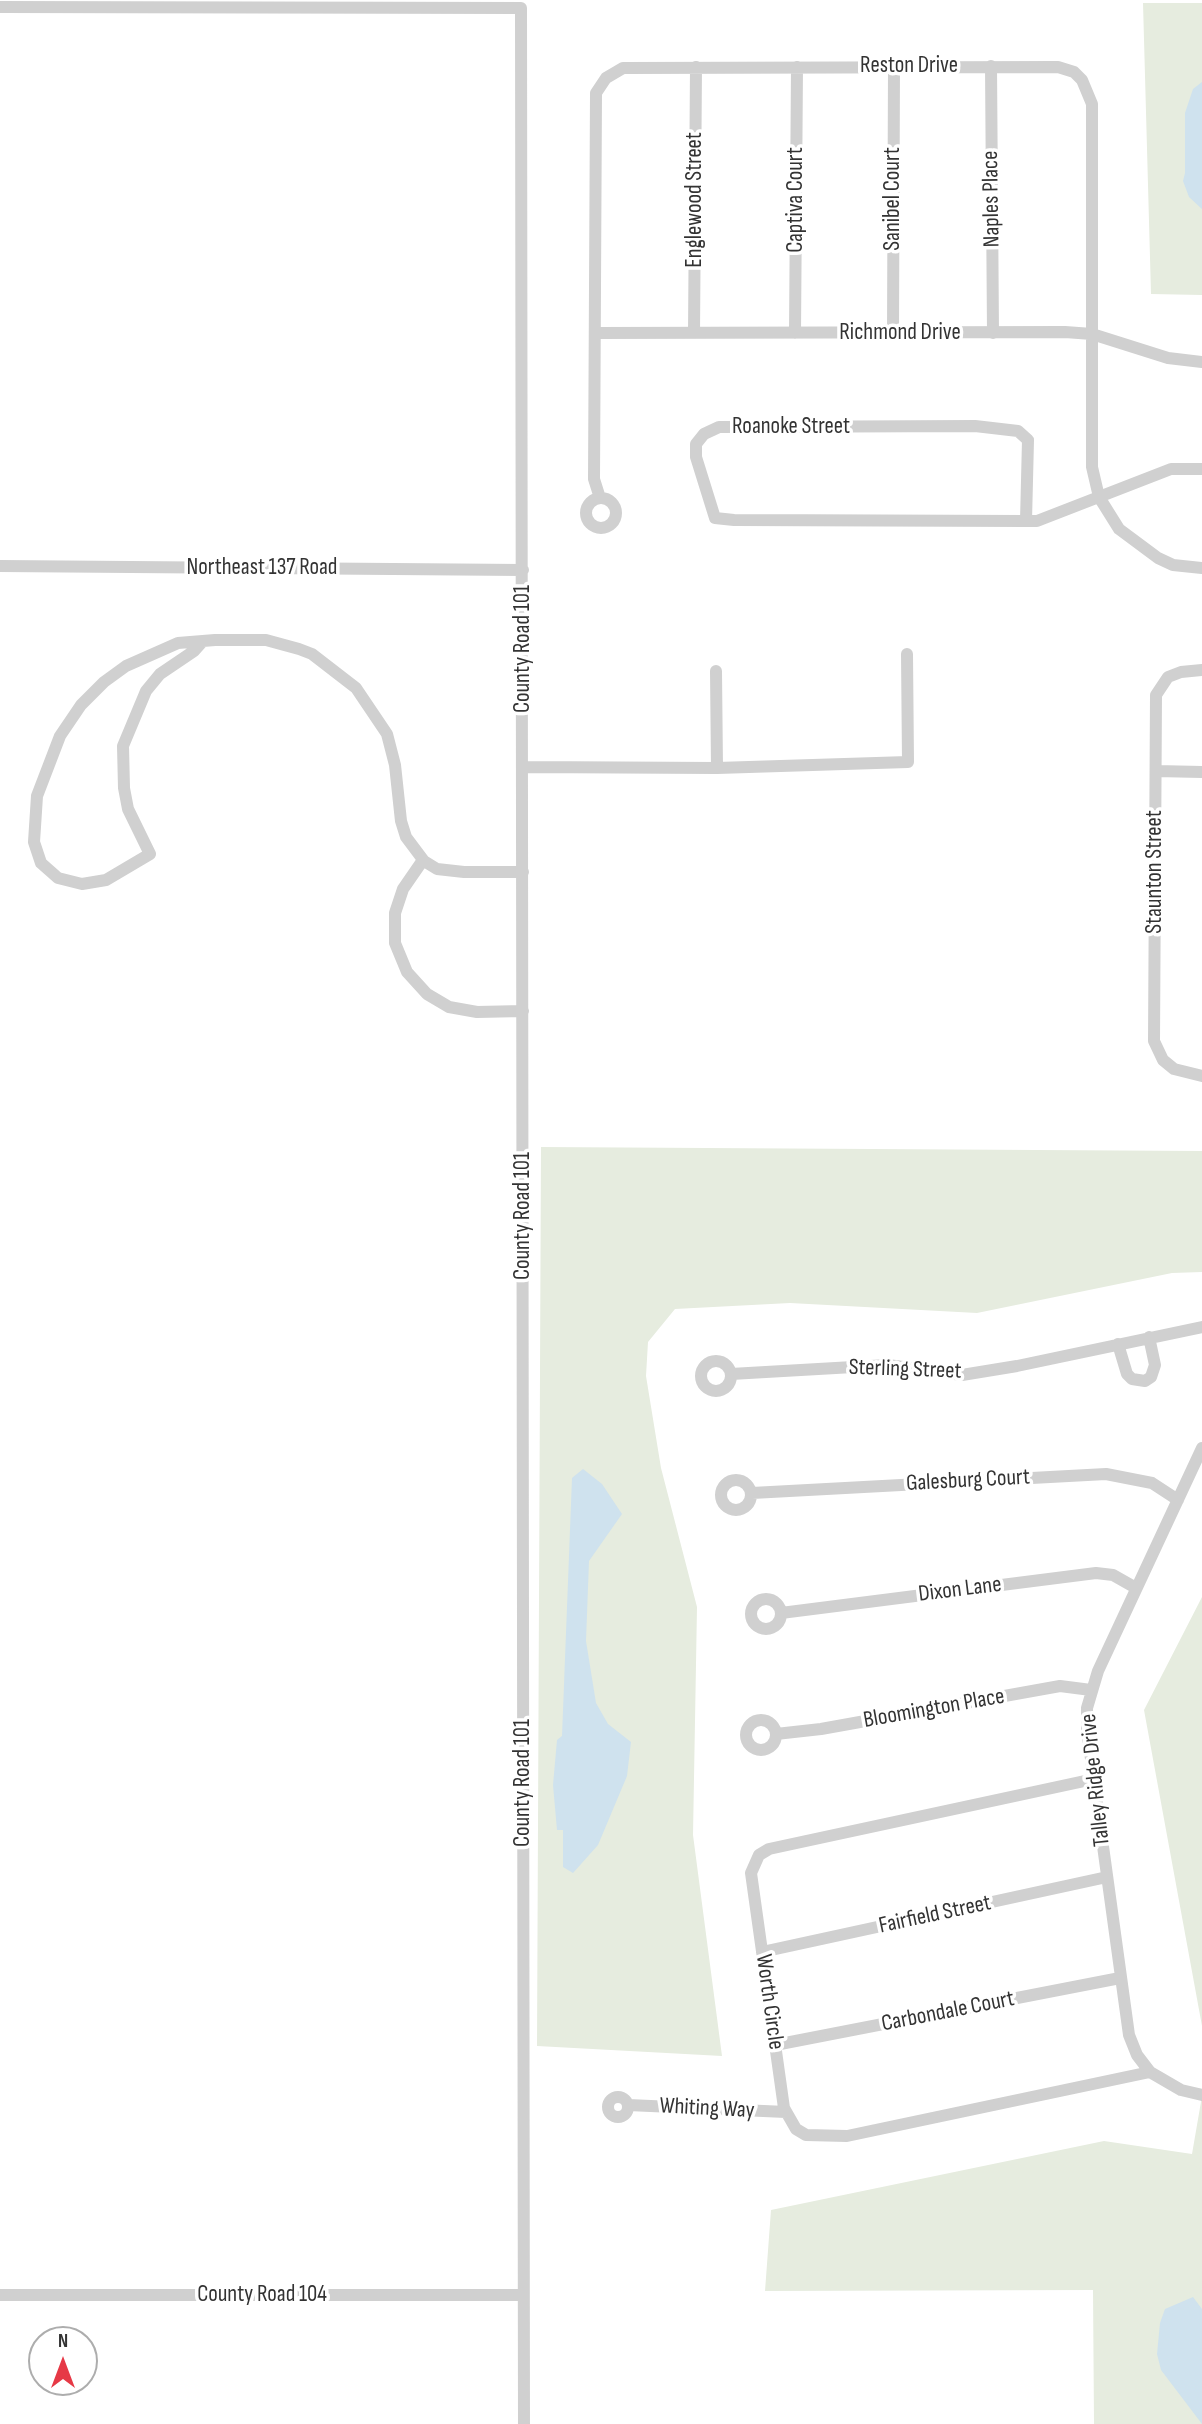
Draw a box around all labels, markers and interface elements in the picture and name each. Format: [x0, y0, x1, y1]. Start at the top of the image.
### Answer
street label: Reston Drive [860, 52, 958, 80]
street label: Englewood Street [681, 132, 709, 268]
street label: Captiva Court [782, 147, 810, 253]
street label: Sanibel Court [879, 147, 907, 251]
street label: Naples Place [977, 150, 1007, 248]
street label: Richmond Drive [839, 319, 961, 347]
street label: Roanoke Street [732, 413, 850, 441]
street label: Northeast 137 Road [187, 554, 337, 582]
street label: County Road 101 [509, 585, 537, 713]
street label: Staunton Street [1141, 810, 1169, 934]
street label: County Road 101 [509, 1152, 537, 1280]
street label: Sterling Street [848, 1354, 962, 1386]
street label: Galesburg Court [905, 1464, 1031, 1498]
street label: Dixon Lane [917, 1571, 1003, 1609]
street label: Bloomington Place [861, 1683, 1007, 1735]
street label: Talley Ridge Drive [1075, 1712, 1117, 1848]
street label: County Road 101 [509, 1719, 537, 1847]
street label: Fairfield Street [877, 1890, 993, 1940]
street label: Worth Circle [749, 1953, 789, 2051]
street label: Carbondale Court [879, 1986, 1017, 2038]
street label: Whiting Way [659, 2093, 755, 2125]
street label: County Road 104 [197, 2281, 327, 2309]
north arrow [28, 2326, 98, 2396]
text: N [58, 2330, 68, 2353]

